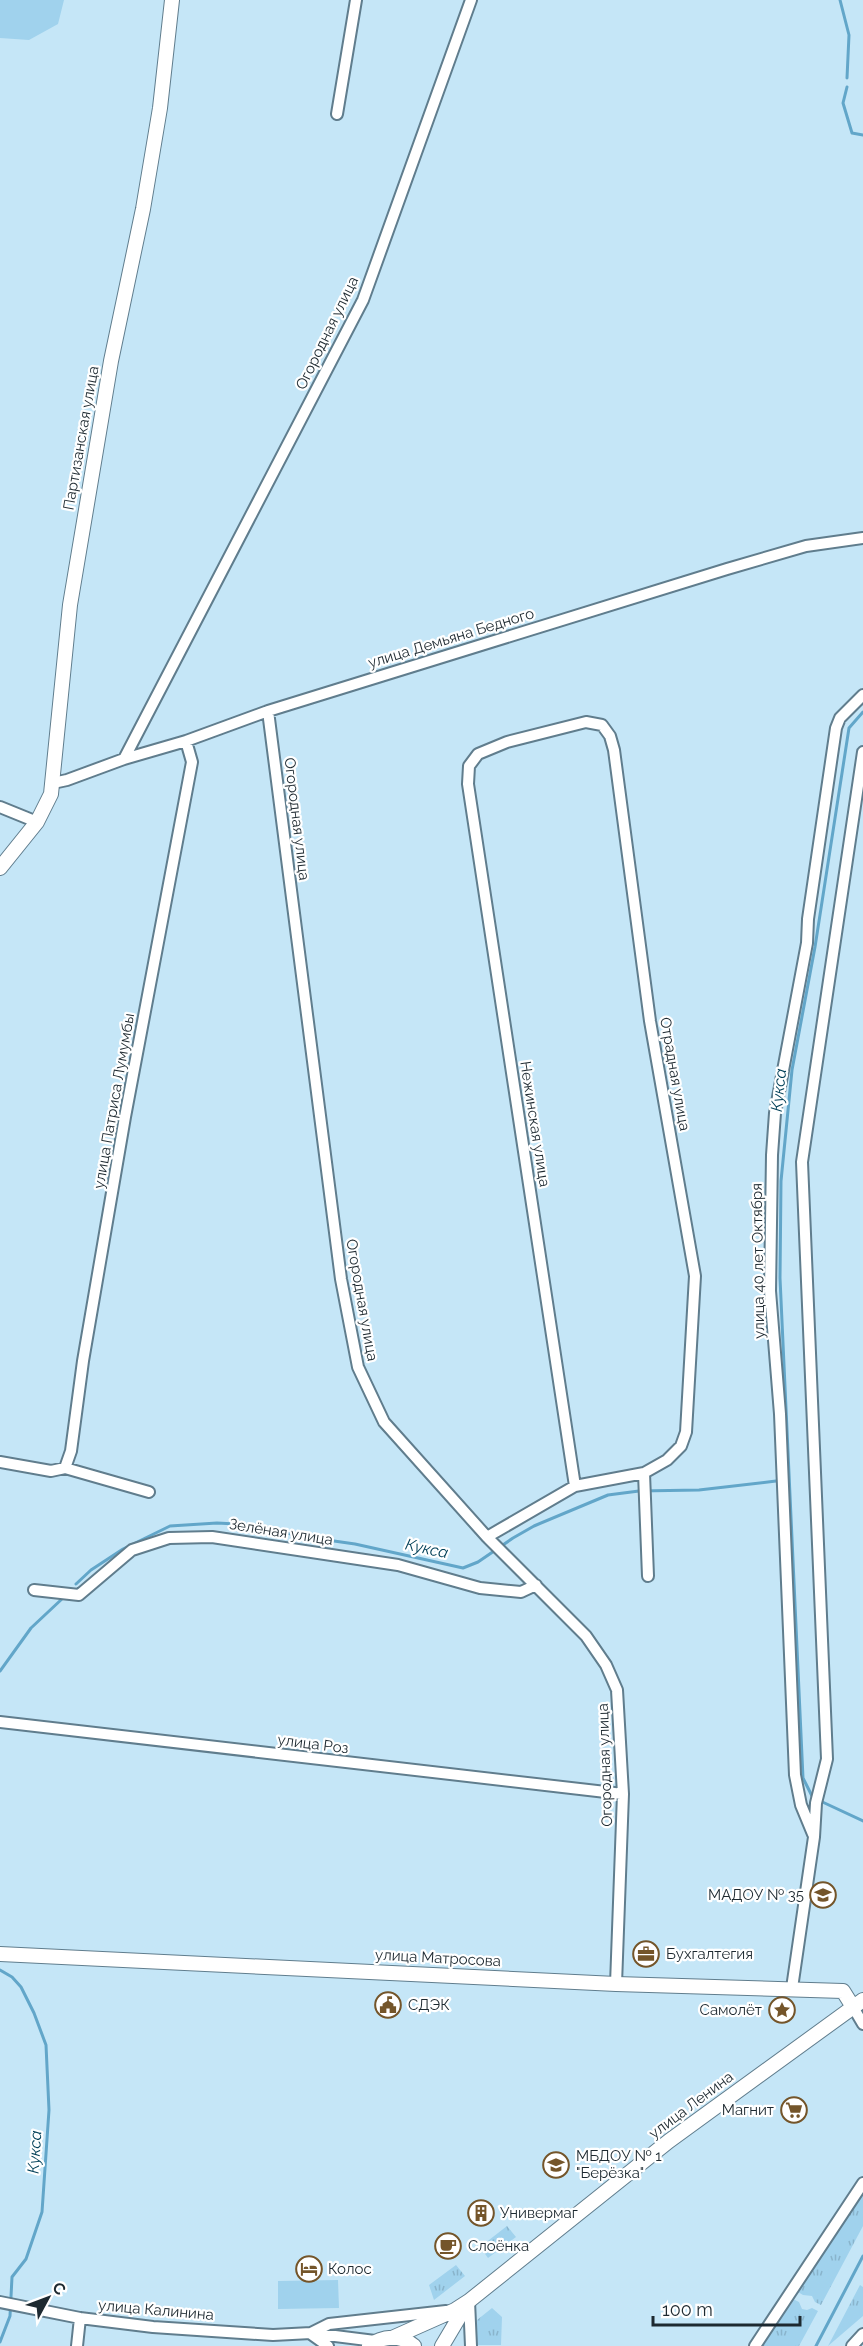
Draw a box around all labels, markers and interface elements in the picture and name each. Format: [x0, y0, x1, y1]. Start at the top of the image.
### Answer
street label: Огородная улица [292, 273, 362, 393]
street label: Партизанская улица [59, 365, 103, 511]
street label: улица Демьяна Бедного [366, 604, 536, 672]
street label: Огородная улица [281, 757, 313, 881]
street label: улица Патриса Лумумбы [90, 1012, 138, 1190]
street label: Отрадная улица [656, 1016, 694, 1132]
street label: Нежинская улица [516, 1060, 554, 1188]
water label: Кукса [767, 1067, 790, 1113]
street label: улица 40 лет Октября [748, 1183, 768, 1339]
street label: Огородная улица [342, 1238, 382, 1362]
street label: Зелёная улица [228, 1515, 334, 1549]
water label: Кукса [404, 1535, 450, 1562]
street label: Огородная улица [594, 1703, 616, 1827]
street label: улица Роз [276, 1731, 350, 1757]
school or university icon: МАДОУ № 35 [808, 1880, 838, 1910]
place label: МАДОУ № 35 [708, 1886, 804, 1904]
office icon: Бухгалтегия [631, 1939, 661, 1969]
place label: Бухгалтегия [666, 1945, 753, 1963]
street label: улица Матросова [375, 1946, 501, 1970]
public building icon: СДЭК [373, 1990, 403, 2020]
place icon: Самолёт [767, 1995, 797, 2025]
place label: СДЭК [408, 1996, 450, 2014]
place label: Самолёт [700, 2001, 762, 2019]
street label: улица Ленина [645, 2068, 737, 2142]
supermarket icon: Магнит [779, 2095, 809, 2125]
place label: Магнит [722, 2101, 774, 2119]
water label: Кукса [24, 2129, 46, 2174]
place label: МБДОУ № 1 "Берёзка" [576, 2147, 662, 2182]
school or university icon: МБДОУ № 1 "Берёзка" [541, 2150, 571, 2180]
building icon: Универмаг [466, 2198, 496, 2228]
place label: Универмаг [500, 2204, 578, 2222]
cafe icon: Слоёнка [433, 2231, 463, 2261]
place label: Слоёнка [468, 2237, 529, 2255]
hotel icon: Колос [294, 2254, 324, 2284]
place label: Колос [328, 2260, 372, 2278]
north arrow [18, 2268, 78, 2328]
text: С [48, 2278, 70, 2299]
scale bar [653, 2289, 800, 2327]
street label: улица Калинина [97, 2296, 215, 2324]
text: 100 m [662, 2299, 713, 2320]

